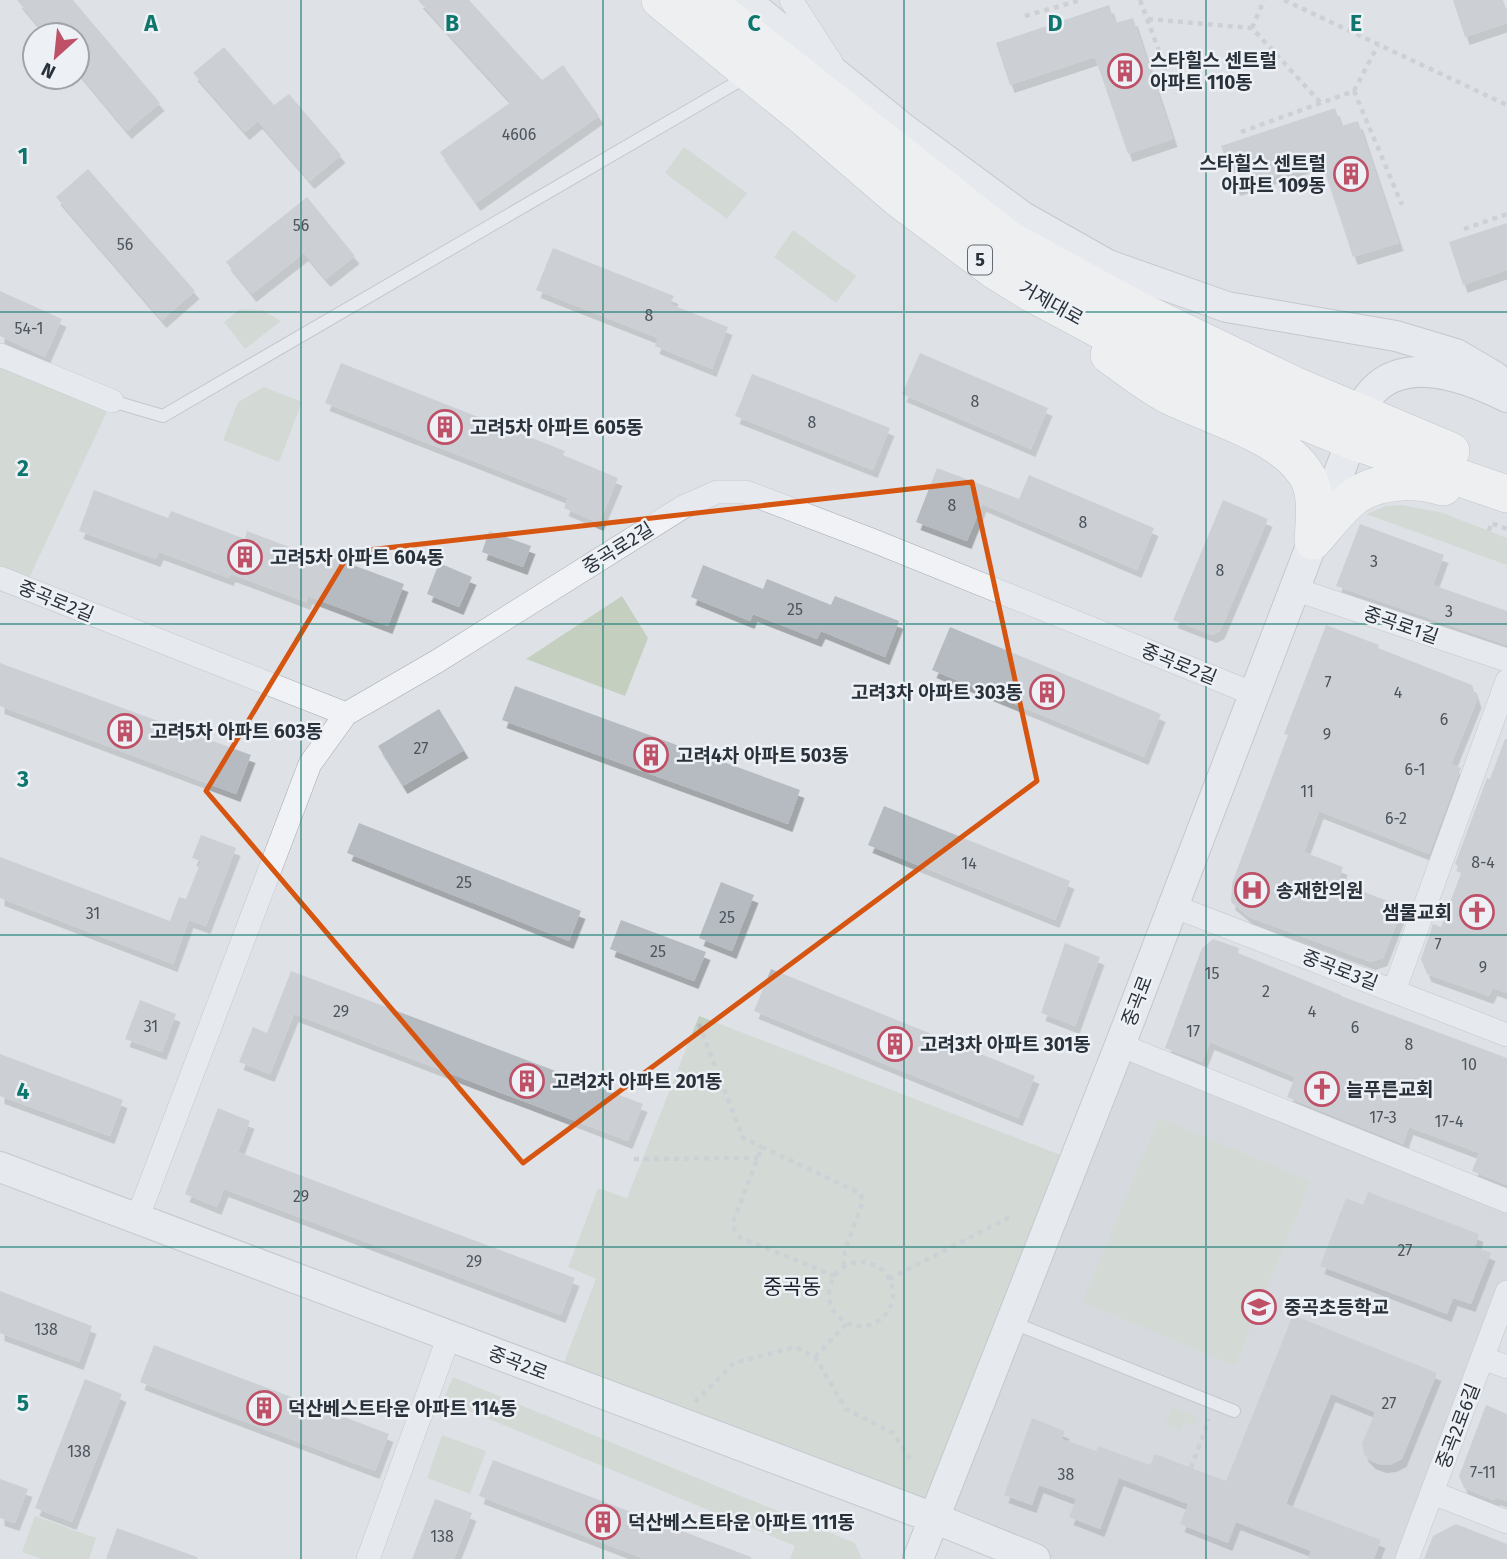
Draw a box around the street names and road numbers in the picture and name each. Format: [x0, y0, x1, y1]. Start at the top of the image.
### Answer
road number: 5 [968, 246, 992, 274]
street label: 거제대로 [1015, 276, 1087, 330]
street label: 중곡로2길 [578, 517, 658, 579]
street label: 중곡로2길 [15, 575, 97, 627]
street label: 중곡로1길 [1360, 601, 1442, 649]
street label: 중곡로2길 [1138, 638, 1220, 690]
street label: 중곡로3길 [1299, 945, 1381, 995]
street label: 중곡로 [1117, 972, 1157, 1030]
street label: 중곡2로 [485, 1341, 551, 1385]
street label: 중곡2로6길 [1431, 1380, 1485, 1472]

